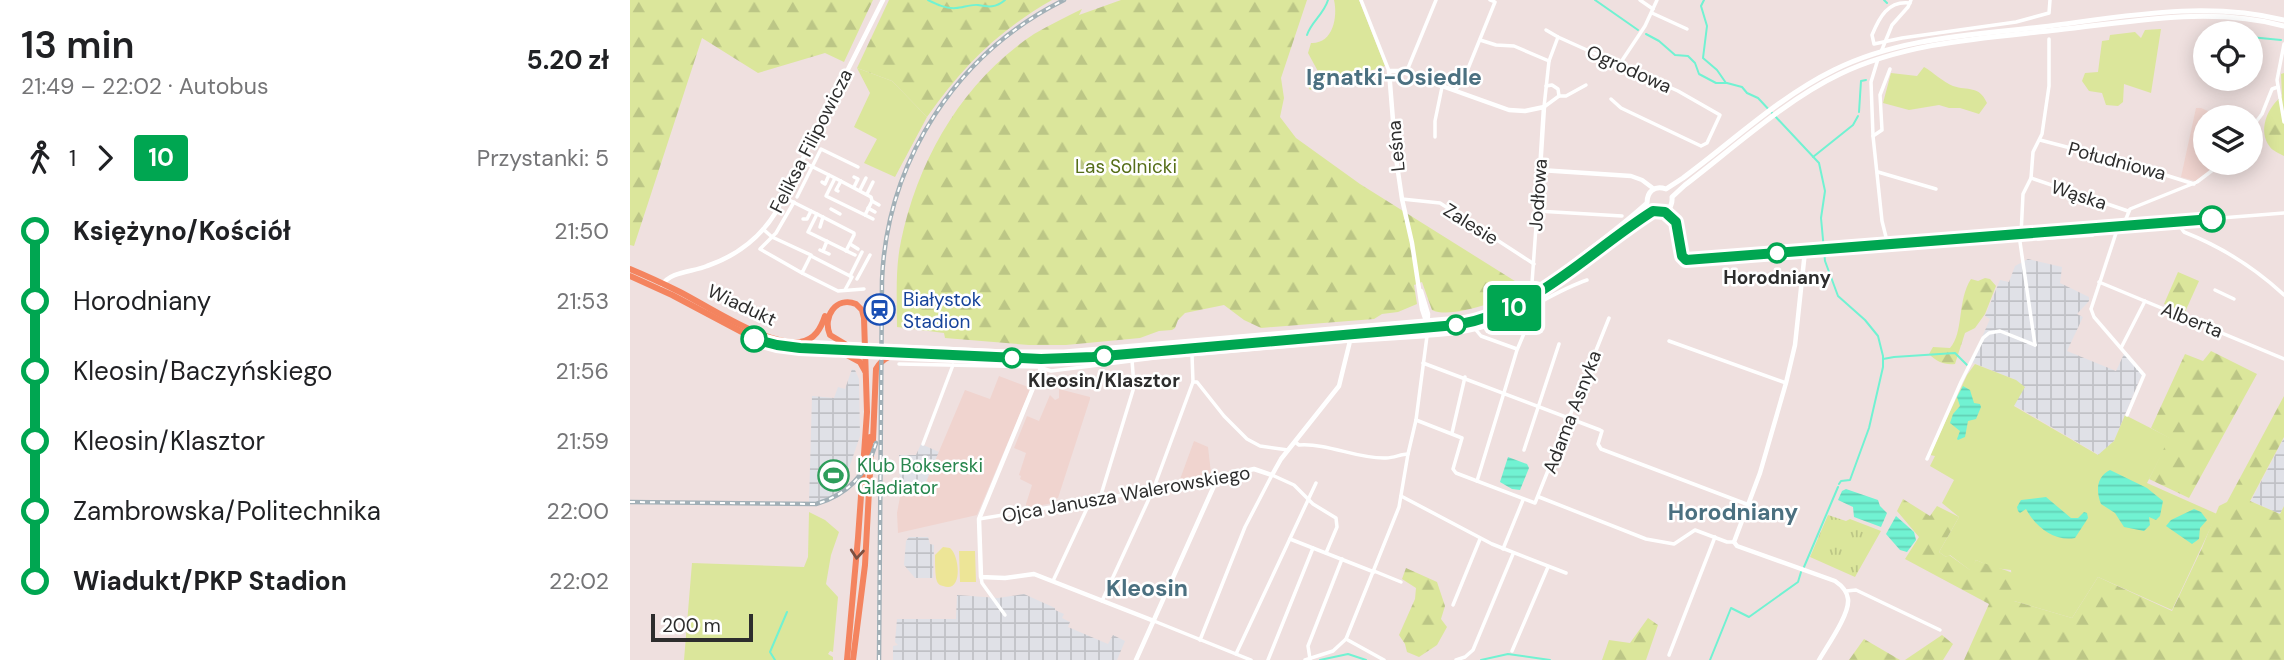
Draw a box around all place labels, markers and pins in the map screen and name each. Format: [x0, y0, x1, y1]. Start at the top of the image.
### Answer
unlabelled marker [2199, 206, 2225, 232]
marker: Horodniany [1767, 243, 1787, 263]
place label: Horodniany [1723, 265, 1831, 290]
place label: Białystok Stadion [903, 287, 982, 334]
station icon: Białystok Stadion [863, 293, 897, 327]
unlabelled marker [1446, 315, 1466, 335]
unlabelled marker [741, 326, 767, 352]
marker: Kleosin/Klasztor [1094, 346, 1114, 366]
unlabelled marker [1002, 348, 1022, 368]
place label: Kleosin/Klasztor [1028, 368, 1180, 393]
place label: Klub Bokserski Gladiator [857, 453, 983, 500]
sports icon: Klub Bokserski Gladiator [817, 459, 851, 493]

